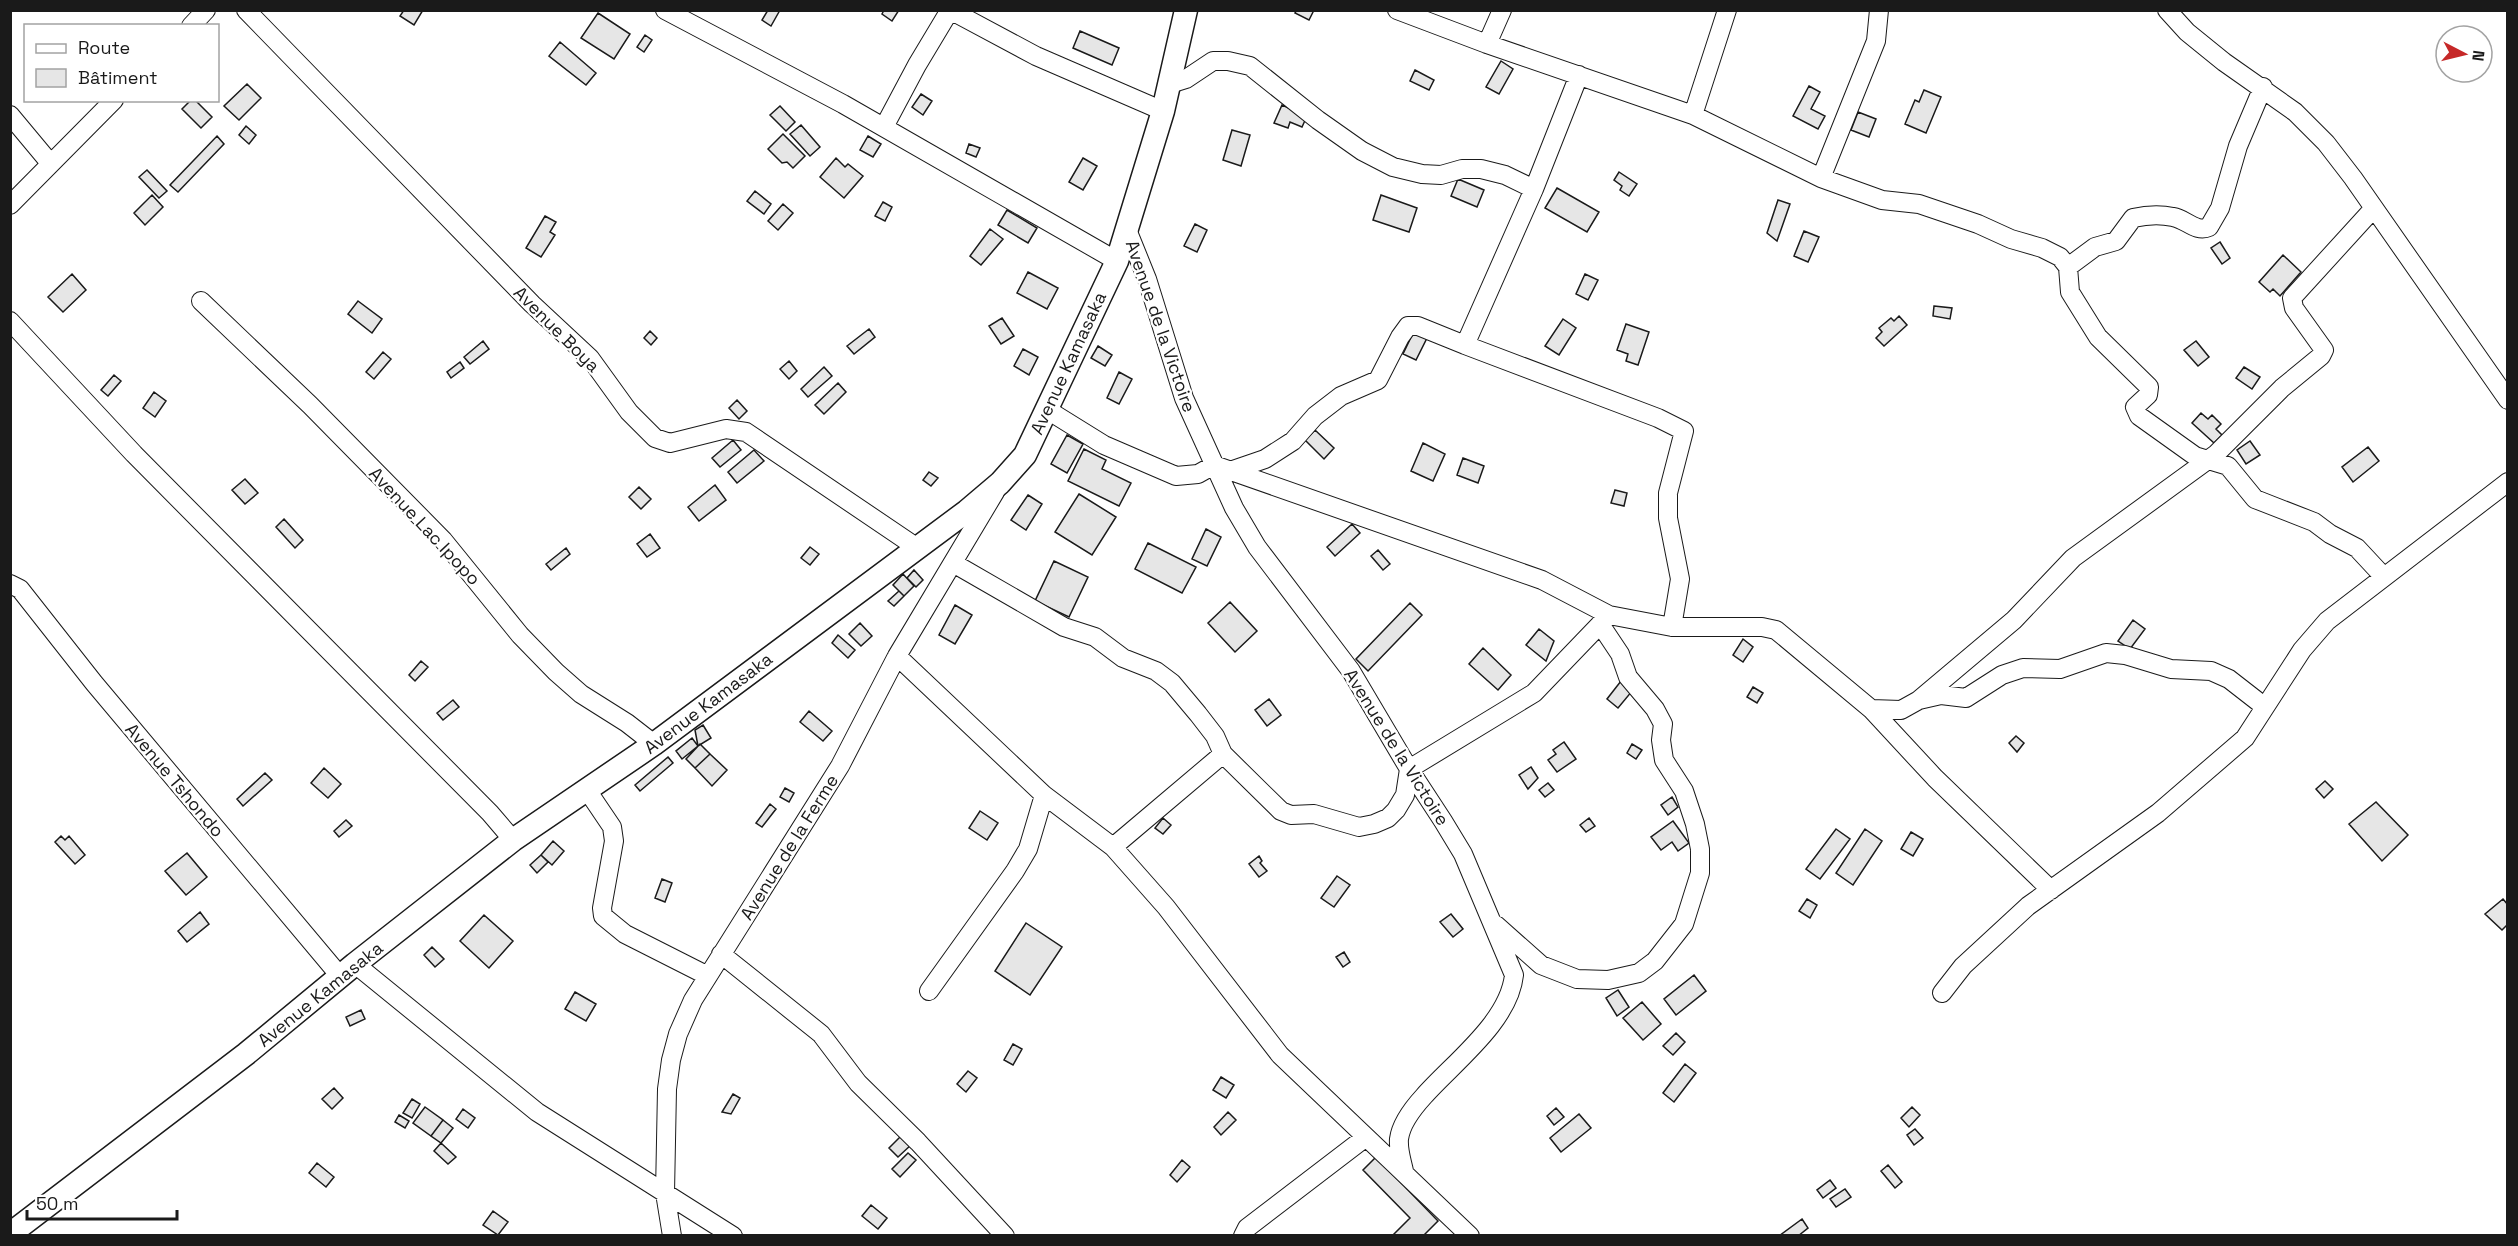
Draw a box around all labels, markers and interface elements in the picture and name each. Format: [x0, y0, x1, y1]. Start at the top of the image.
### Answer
legend [24, 24, 219, 102]
north arrow [2434, 24, 2494, 84]
text: Route [78, 36, 130, 59]
text: N [2467, 49, 2489, 62]
text: Bâtiment [78, 66, 158, 89]
street label: Avenue de la Victoire [1121, 237, 1201, 415]
street label: Avenue Boya [509, 281, 605, 377]
street label: Avenue Kamasaka [1025, 288, 1111, 438]
street label: Avenue Lac Ipopo [364, 462, 486, 590]
street label: Avenue Kamasaka [639, 647, 777, 759]
street label: Avenue de la Victoire [1339, 664, 1455, 830]
street label: Avenue Tshondo [121, 718, 229, 842]
street label: Avenue de la Ferme [735, 770, 843, 924]
street label: Avenue Kamasaka [253, 936, 387, 1052]
scale bar [27, 1183, 177, 1221]
text: 50 m [36, 1192, 78, 1215]

